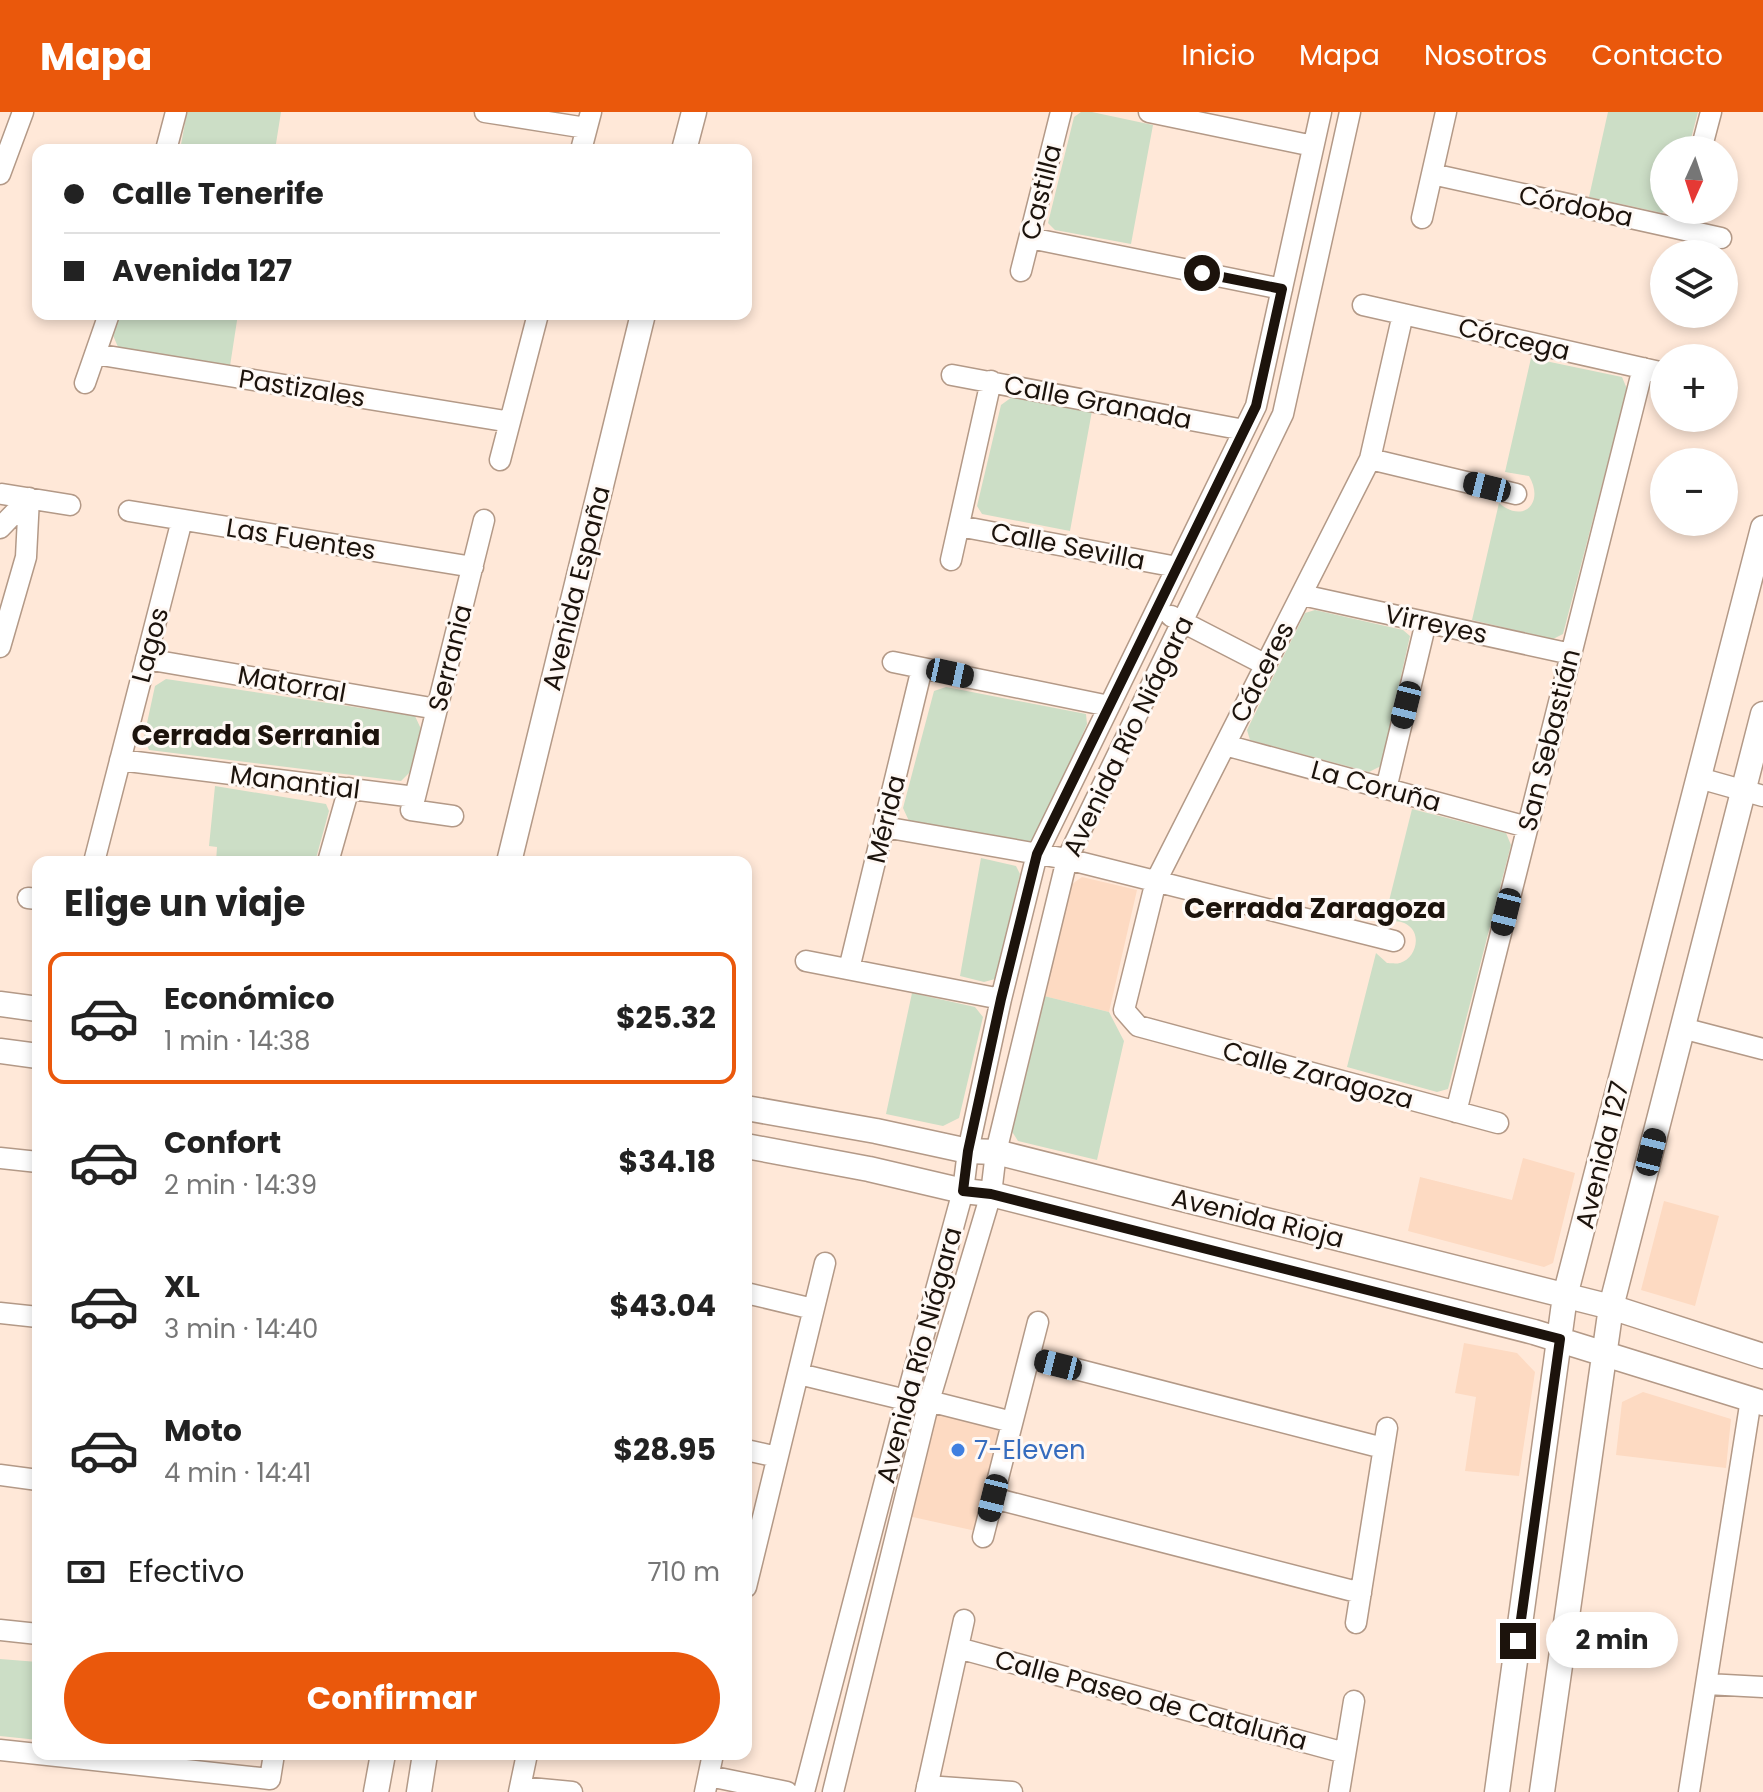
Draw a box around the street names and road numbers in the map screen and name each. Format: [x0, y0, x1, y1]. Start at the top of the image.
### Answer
street label: Castilla [1012, 140, 1070, 244]
street label: Córdoba [1516, 176, 1636, 236]
street label: Córcega [1455, 309, 1573, 369]
street label: Pastizales [236, 360, 368, 416]
street label: Calle Granada [1001, 366, 1195, 438]
street label: Avenida España [533, 482, 619, 694]
street label: Las Fuentes [224, 509, 378, 569]
street label: Calle Sevilla [988, 513, 1148, 579]
street label: Virreyes [1381, 596, 1491, 652]
street label: Serrania [419, 601, 481, 715]
street label: Lagos [123, 603, 177, 687]
street label: Avenida Río Niágara [1054, 610, 1202, 862]
street label: Cáceres [1221, 615, 1303, 729]
street label: San Sebastián [1509, 645, 1589, 835]
street label: Matorral [235, 657, 349, 711]
street label: La Coruña [1307, 751, 1445, 821]
street label: Manantial [228, 756, 362, 808]
street label: Mérida [858, 771, 914, 867]
street label: Calle Zaragoza [1219, 1032, 1417, 1118]
street label: Avenida 127 [1566, 1077, 1638, 1233]
street label: Avenida Rioja [1168, 1179, 1348, 1257]
street label: Avenida Río Niágara [867, 1223, 971, 1487]
street label: Calle Paseo de Cataluña [991, 1641, 1311, 1759]

